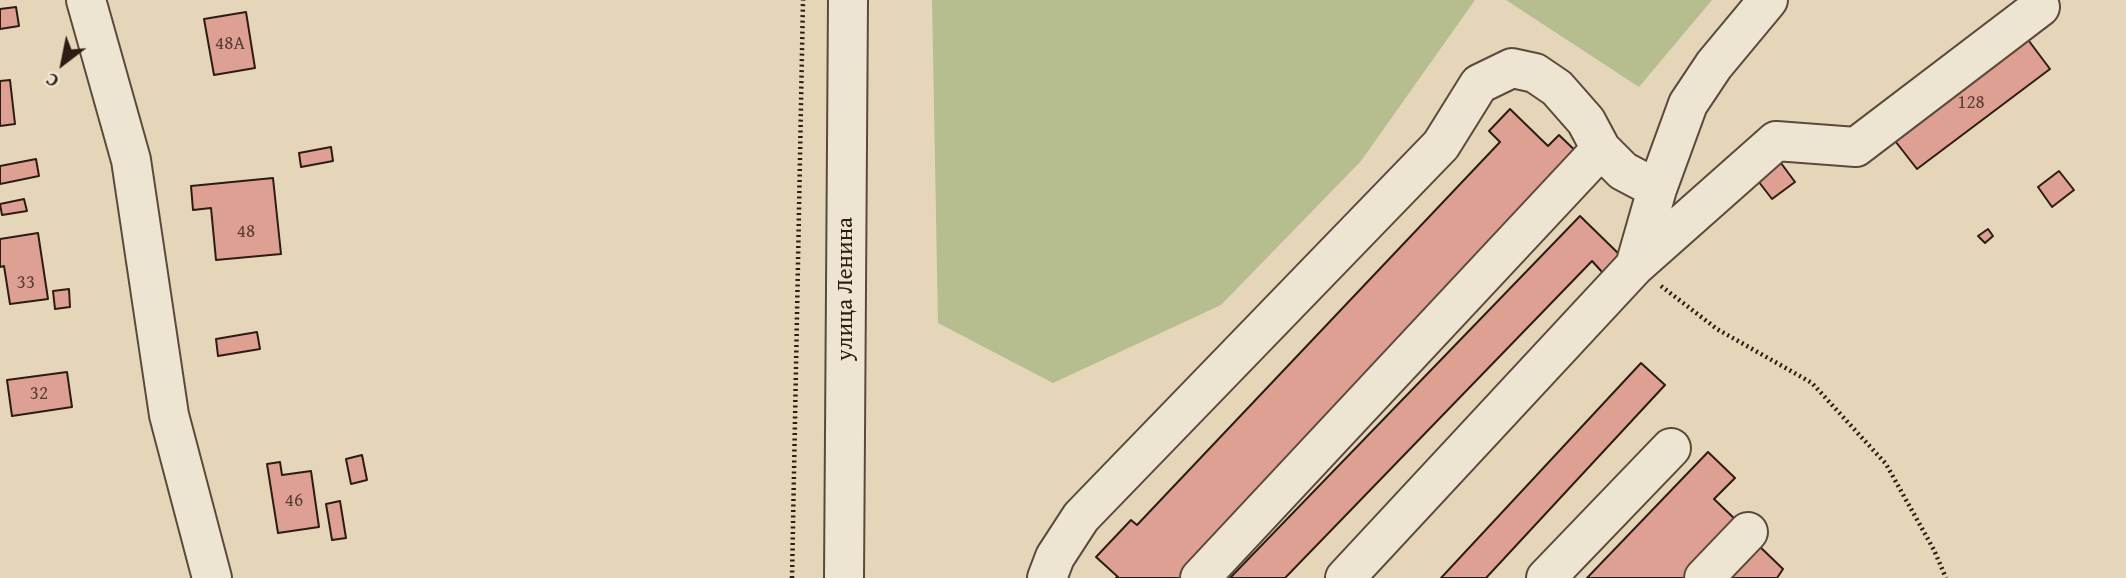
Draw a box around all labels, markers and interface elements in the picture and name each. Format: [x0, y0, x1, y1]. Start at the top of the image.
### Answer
north arrow [28, 28, 98, 98]
house number: 48А [215, 33, 245, 55]
text: С [40, 66, 64, 96]
house number: 128 [1957, 92, 1985, 114]
street label: улица Ленина [832, 217, 860, 361]
house number: 48 [237, 221, 255, 243]
house number: 33 [17, 272, 35, 294]
house number: 32 [30, 383, 48, 405]
house number: 46 [285, 490, 303, 512]

